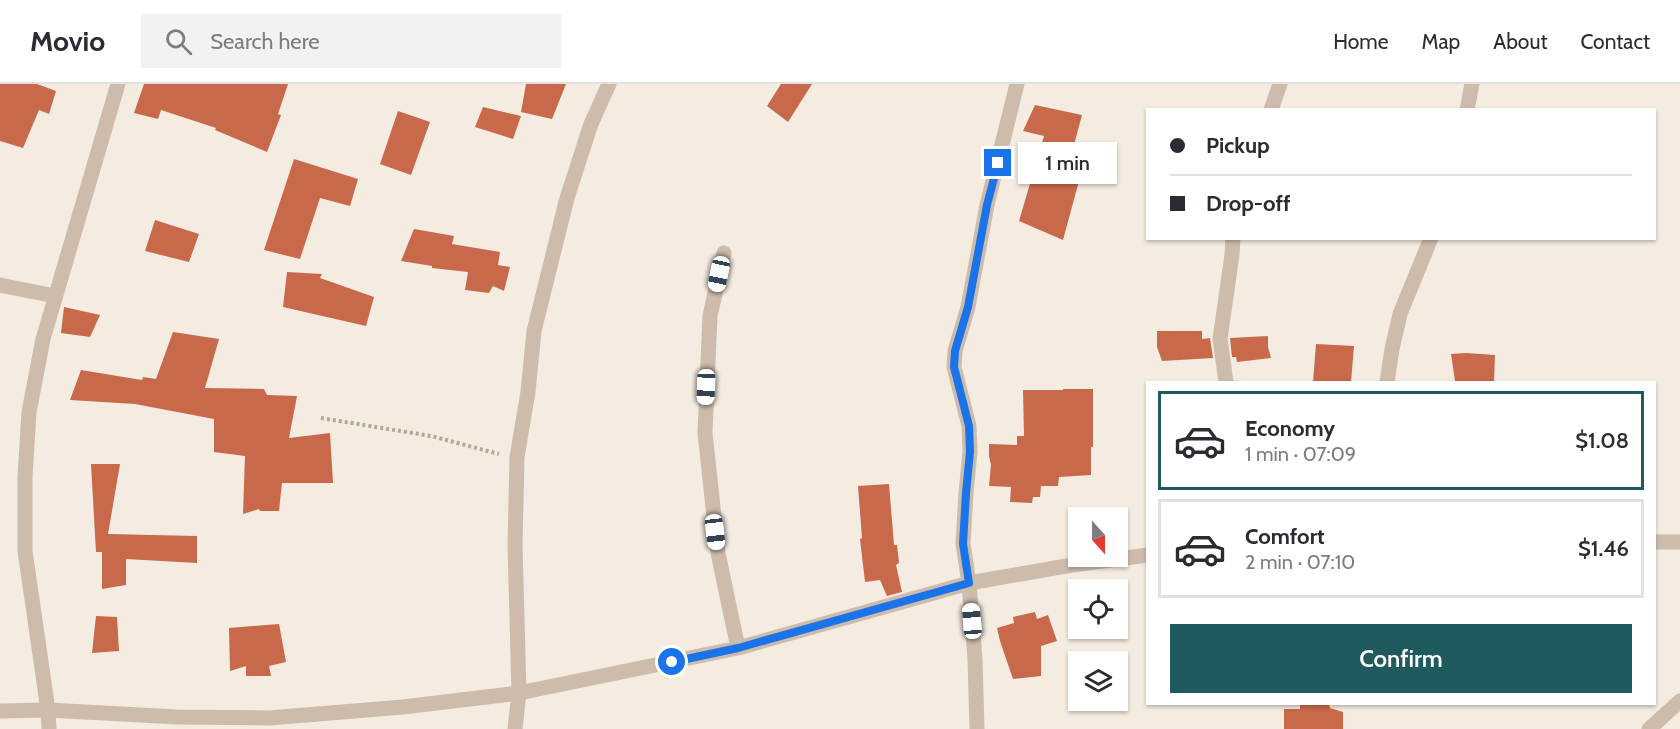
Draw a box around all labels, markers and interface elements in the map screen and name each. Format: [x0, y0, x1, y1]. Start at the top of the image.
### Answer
search box [141, 14, 561, 68]
text: Movio [30, 24, 105, 58]
icon: search [162, 25, 195, 58]
text: Search here [210, 28, 320, 55]
text: Home [1333, 29, 1389, 54]
text: Map [1422, 29, 1460, 54]
text: About [1493, 29, 1547, 54]
text: Contact [1580, 29, 1650, 54]
text: Pickup [1206, 132, 1270, 159]
callout: 1 min [1019, 142, 1118, 184]
route end [984, 149, 1011, 176]
text: 1 min [1045, 151, 1090, 175]
text: Drop-off [1206, 190, 1290, 217]
car [706, 255, 732, 293]
car [696, 369, 716, 405]
icon: car [1173, 414, 1227, 468]
text: Economy [1245, 415, 1335, 442]
text: $1.08 [1575, 427, 1629, 454]
text: 1 min · 07:09 [1245, 442, 1356, 466]
north arrow [1068, 507, 1128, 567]
map controls [1068, 507, 1128, 711]
car [704, 513, 726, 551]
icon: car [1173, 522, 1227, 576]
text: Comfort [1245, 523, 1324, 550]
text: $1.46 [1578, 535, 1629, 562]
text: 2 min · 07:10 [1245, 550, 1355, 574]
button: locate [1068, 579, 1128, 639]
car [961, 602, 983, 640]
button: Confirm [1170, 624, 1632, 693]
route start [658, 648, 685, 675]
button: layers [1068, 651, 1128, 711]

